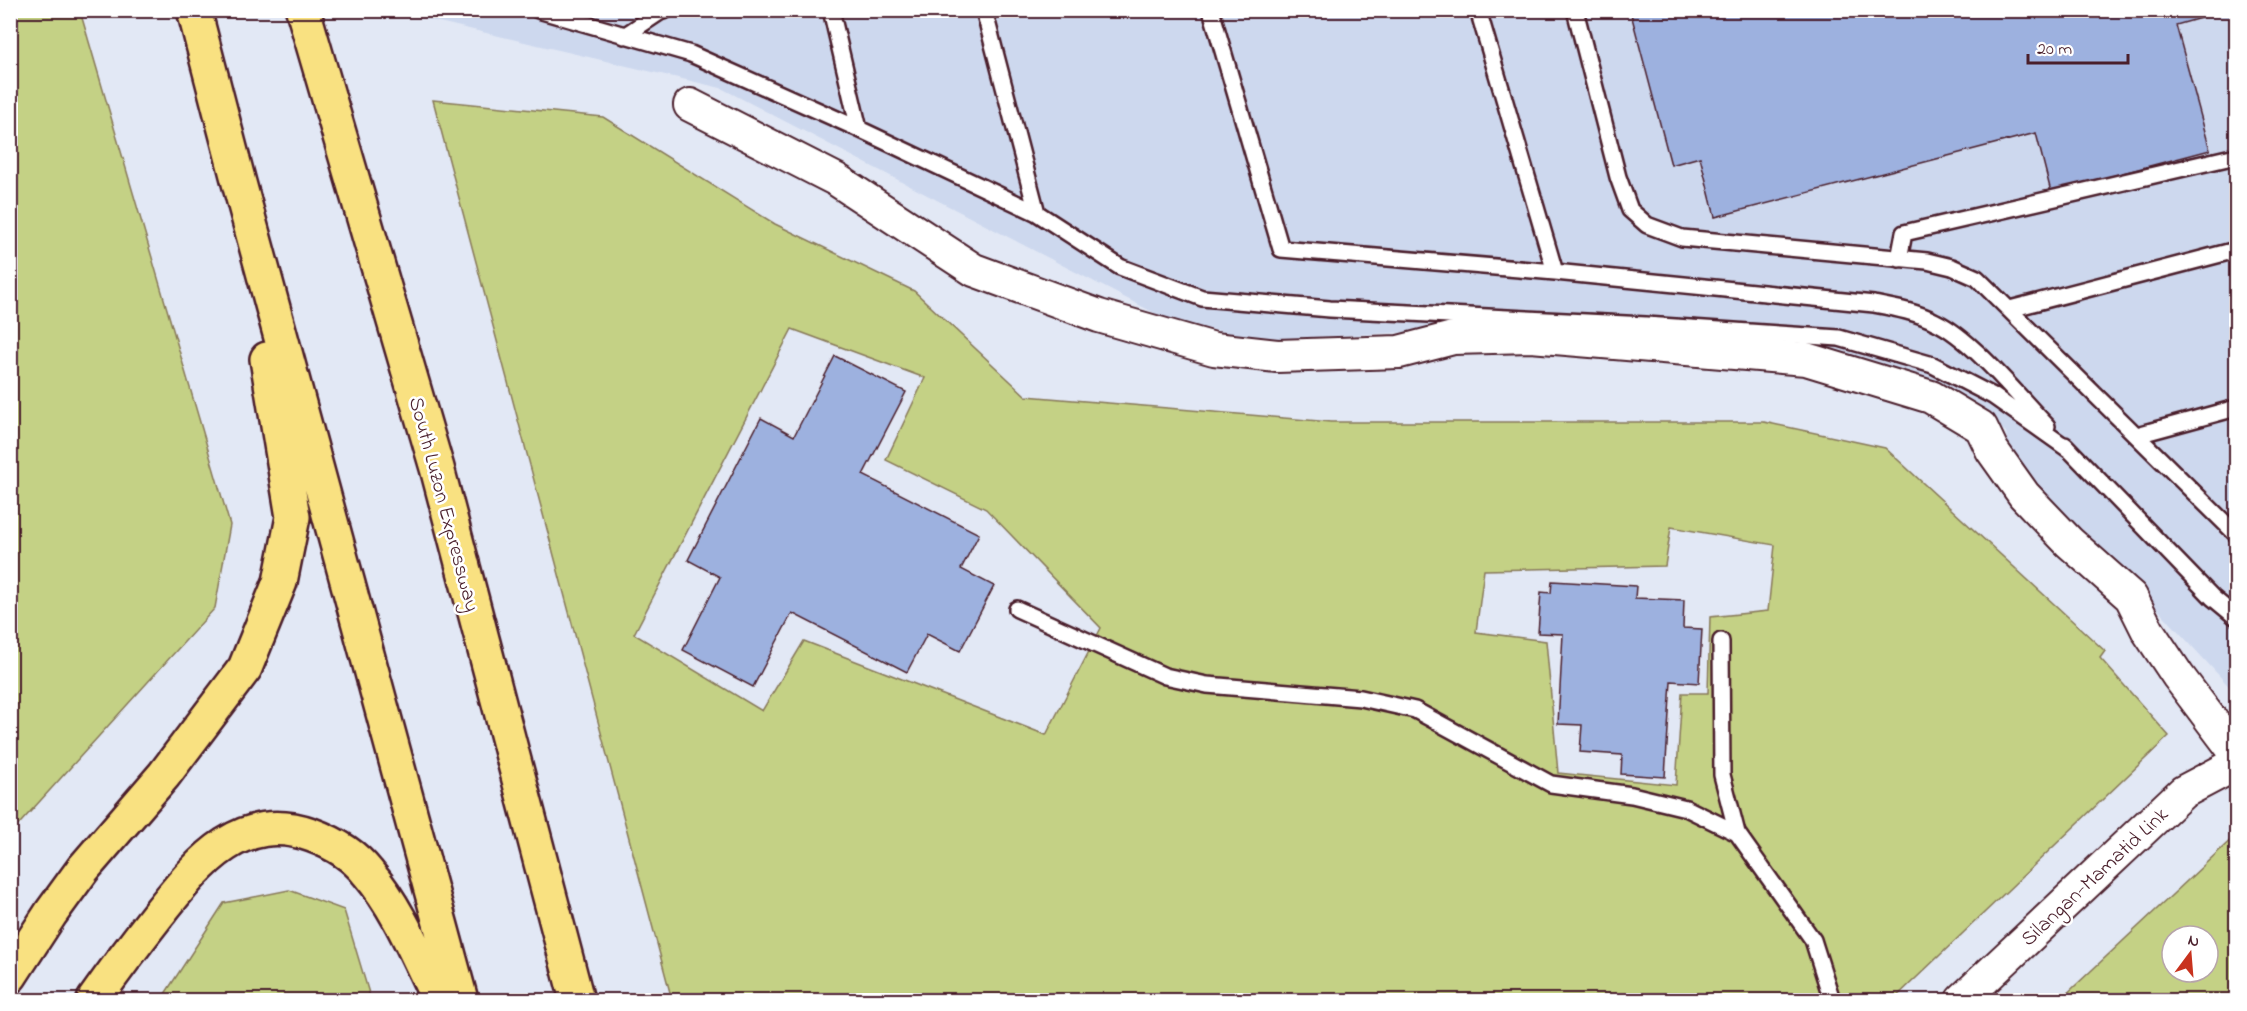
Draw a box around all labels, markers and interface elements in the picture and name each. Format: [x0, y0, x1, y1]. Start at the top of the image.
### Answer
scale bar [2028, 27, 2128, 65]
text: 20 m [2037, 37, 2072, 63]
street label: South Luzon Expressway [398, 394, 486, 616]
street label: Silangan-Mamatid Link [2015, 800, 2178, 955]
north arrow [2160, 924, 2220, 984]
text: N [2185, 928, 2202, 955]

